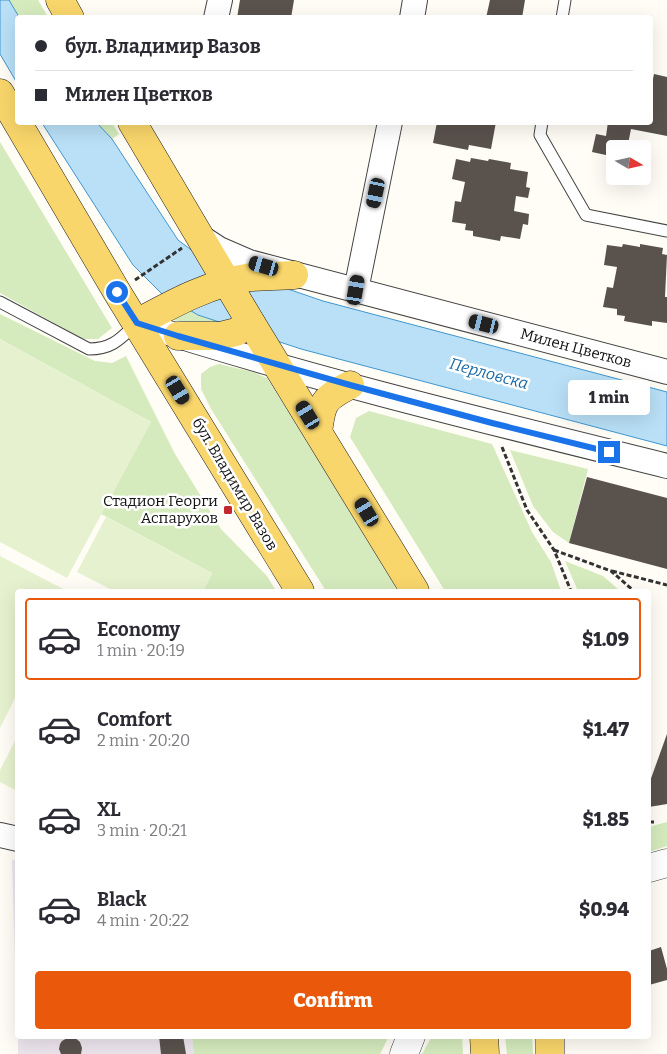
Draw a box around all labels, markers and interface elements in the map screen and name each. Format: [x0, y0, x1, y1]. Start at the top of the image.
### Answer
text: бул. Владимир Вазов [65, 35, 261, 58]
text: Милен Цветков [65, 83, 213, 106]
north arrow [606, 140, 651, 185]
map controls [606, 140, 651, 185]
car [365, 177, 386, 209]
car [247, 255, 280, 277]
car [346, 274, 365, 306]
route start [106, 281, 128, 303]
car [467, 313, 500, 335]
street label: Милен Цветков [518, 324, 634, 372]
water label: Перловска [447, 354, 530, 393]
car [163, 373, 192, 407]
callout: 1 min [568, 380, 650, 414]
text: 1 min [589, 388, 629, 407]
car [293, 398, 322, 432]
street label: бул. Владимир Вазов [188, 415, 282, 553]
route end [598, 441, 620, 463]
place label: Стадион Георги Аспарухов [103, 492, 218, 527]
car [352, 495, 381, 529]
marker: Стадион Георги Аспарухов [222, 504, 234, 516]
icon: car [37, 617, 82, 662]
text: Economy [97, 618, 180, 641]
text: $1.09 [582, 628, 629, 651]
text: 1 min · 20:19 [97, 641, 185, 660]
icon: car [37, 707, 82, 752]
text: Comfort [97, 708, 172, 731]
text: $1.47 [583, 718, 629, 741]
text: 2 min · 20:20 [97, 731, 190, 750]
icon: car [37, 797, 82, 842]
text: XL [97, 798, 121, 821]
text: $1.85 [583, 808, 629, 831]
text: 3 min · 20:21 [97, 821, 187, 840]
icon: car [37, 887, 82, 932]
text: Black [97, 888, 147, 911]
text: $0.94 [579, 898, 629, 921]
text: 4 min · 20:22 [97, 911, 189, 930]
button: Confirm [35, 971, 631, 1029]

